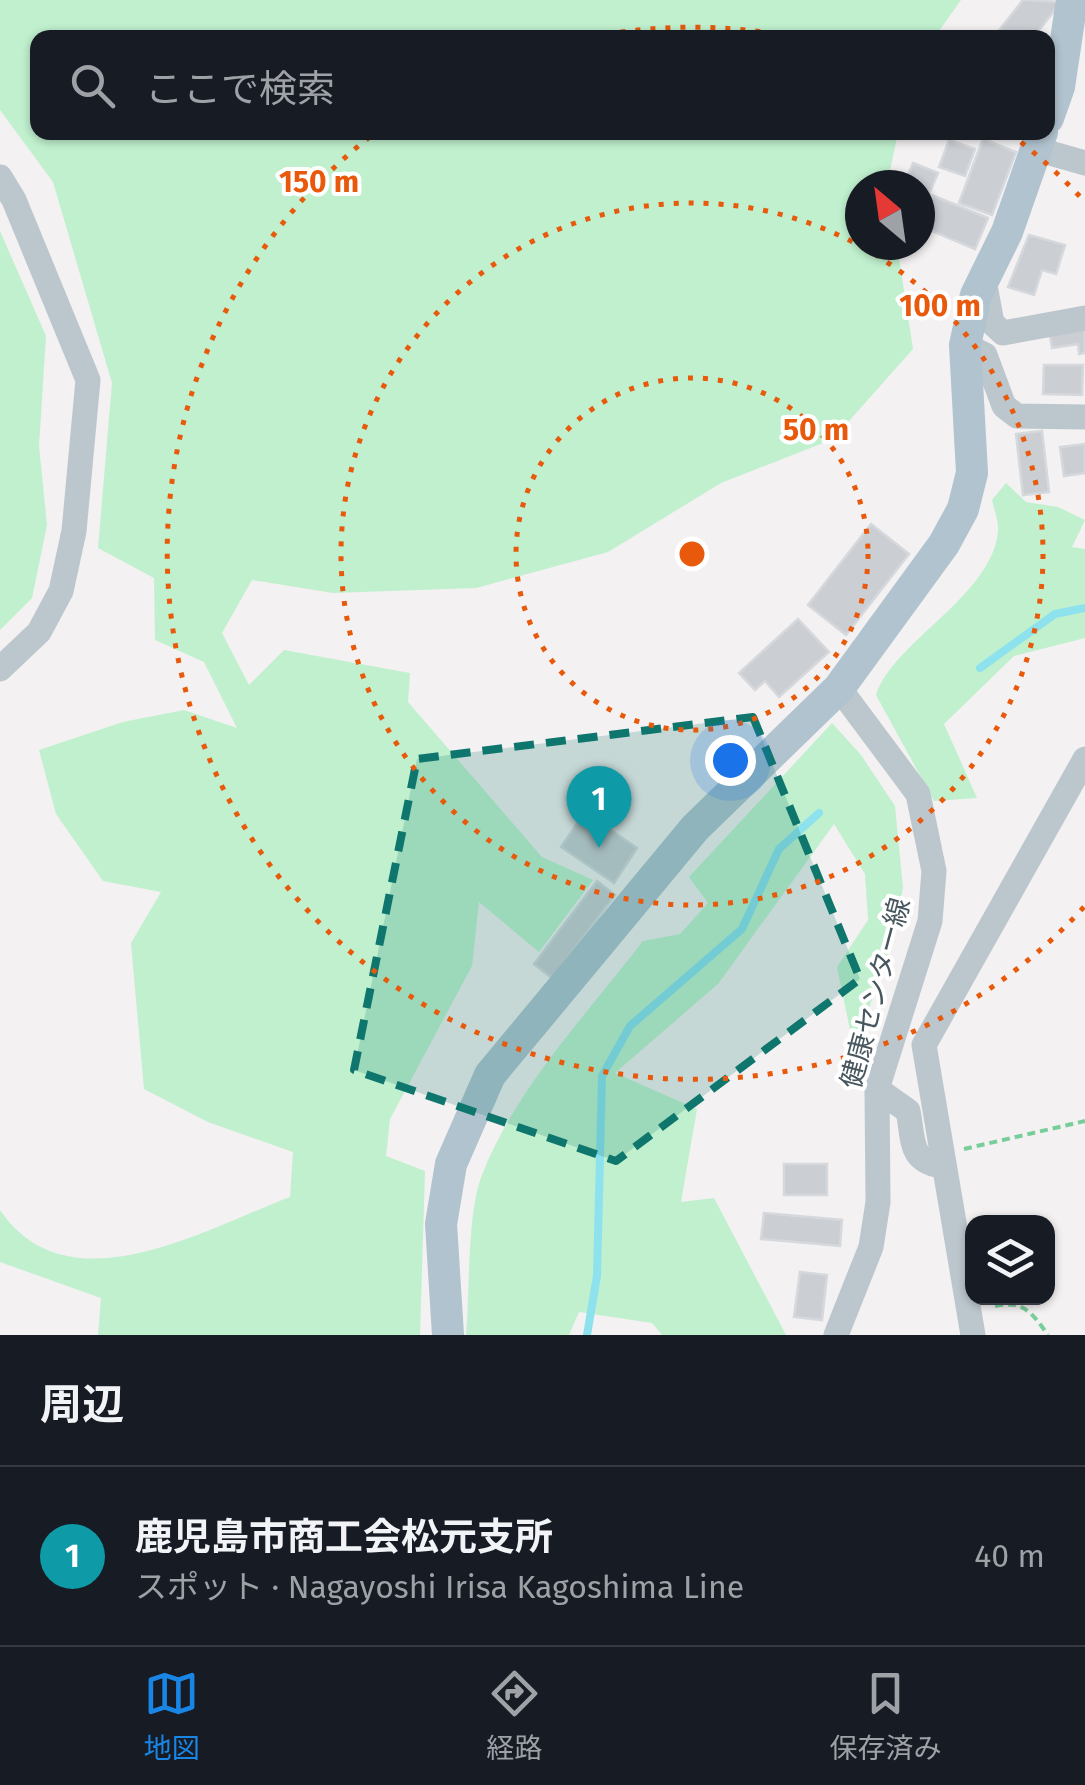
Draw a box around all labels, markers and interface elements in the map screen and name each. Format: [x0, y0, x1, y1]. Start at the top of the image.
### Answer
search box [30, 30, 1055, 140]
icon: search [65, 58, 120, 113]
text: ここで検索 [145, 66, 335, 112]
text: 150 m [279, 164, 359, 200]
north arrow [845, 170, 935, 260]
text: 100 m [899, 288, 981, 324]
text: 50 m [783, 412, 849, 448]
centre of rings [674, 536, 710, 572]
your location [705, 735, 756, 786]
pin: 1 [566, 766, 632, 848]
street label: 健康センター線 [834, 894, 917, 1092]
map controls [965, 1215, 1055, 1305]
button: layers [965, 1215, 1055, 1305]
text: 周辺 [40, 1380, 124, 1430]
text: 鹿児島市商工会松元支所 [135, 1514, 553, 1560]
text: 1 [65, 1537, 80, 1575]
text: 40 m [974, 1537, 1045, 1575]
text: スポット · Nagayoshi Irisa Kagoshima Line [135, 1568, 744, 1606]
tab: 地図 [143, 1666, 200, 1766]
tab: 経路 [486, 1666, 543, 1766]
tab: 保存済み [829, 1666, 942, 1766]

